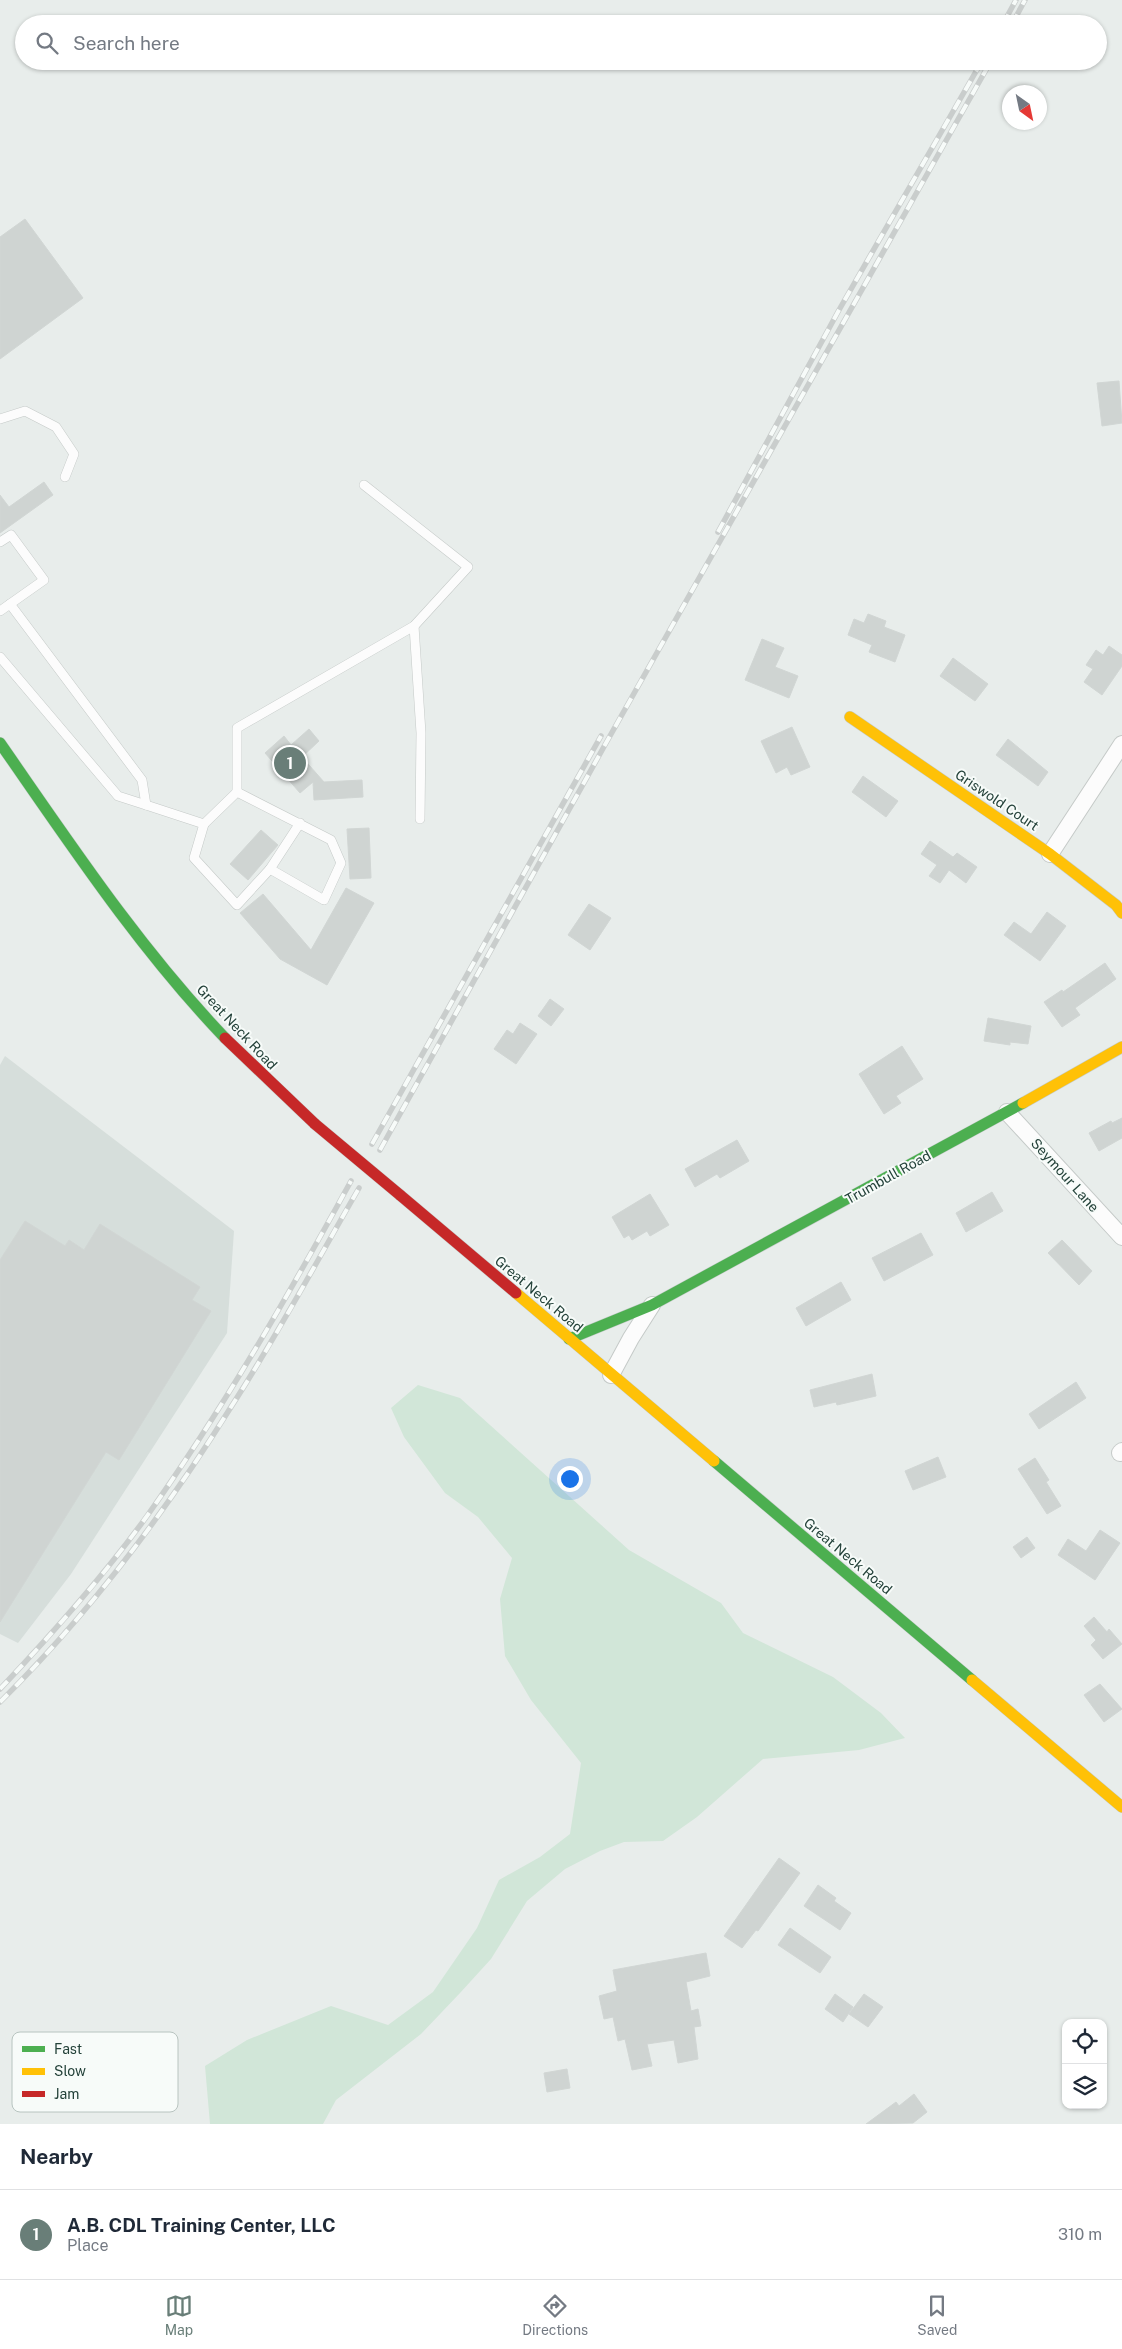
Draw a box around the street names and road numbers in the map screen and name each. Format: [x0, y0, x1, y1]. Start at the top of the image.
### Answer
street label: Griswold Court [952, 766, 1042, 834]
street label: Great Neck Road [194, 981, 280, 1073]
street label: Seymour Lane [1028, 1135, 1102, 1215]
street label: Trumbull Road [843, 1147, 933, 1207]
street label: Great Neck Road [492, 1252, 586, 1336]
street label: Great Neck Road [801, 1514, 895, 1598]

